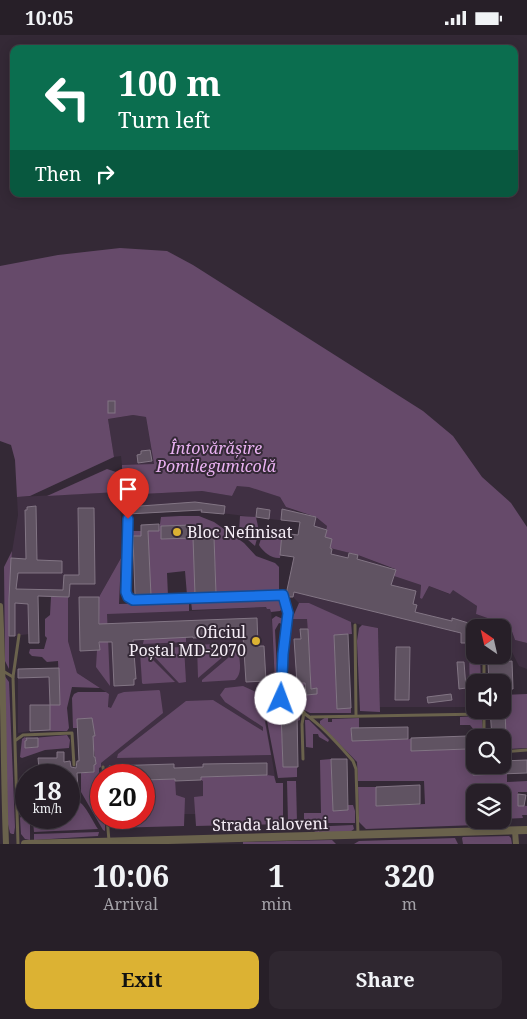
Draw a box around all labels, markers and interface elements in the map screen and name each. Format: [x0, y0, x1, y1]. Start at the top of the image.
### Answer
text: 10:05 [25, 5, 74, 31]
text: 100 m [118, 59, 221, 106]
icon: left [35, 65, 100, 130]
text: Turn left [118, 104, 210, 134]
icon: right [91, 160, 119, 188]
text: Then [35, 161, 81, 187]
park label: Întovărășire Pomilegumicolă [155, 437, 277, 477]
pin [107, 468, 149, 519]
icon: arrive [114, 475, 142, 503]
place label: Bloc Nefinisat [187, 521, 293, 543]
marker: Bloc Nefinisat [171, 526, 183, 538]
north arrow [466, 619, 511, 664]
map controls [466, 619, 511, 829]
place label: Oficiul Poștal MD-2070 [129, 621, 246, 661]
marker: Oficiul Poștal MD-2070 [250, 635, 262, 647]
position arrow [254, 672, 306, 724]
button: sound [466, 674, 511, 719]
button: search [466, 729, 511, 774]
speed limit sign: 20 [90, 764, 155, 829]
text: 18 [33, 773, 62, 807]
button: layers [466, 784, 511, 829]
text: km/h [33, 800, 62, 817]
street label: Strada Ialoveni [212, 812, 328, 836]
text: 10:06 [92, 855, 169, 896]
text: 1 [268, 855, 285, 896]
text: 320 [384, 855, 435, 896]
text: Arrival [103, 893, 158, 915]
text: min [261, 893, 292, 915]
text: m [402, 893, 417, 915]
button: Exit [25, 951, 259, 1009]
button: Share [269, 951, 502, 1009]

